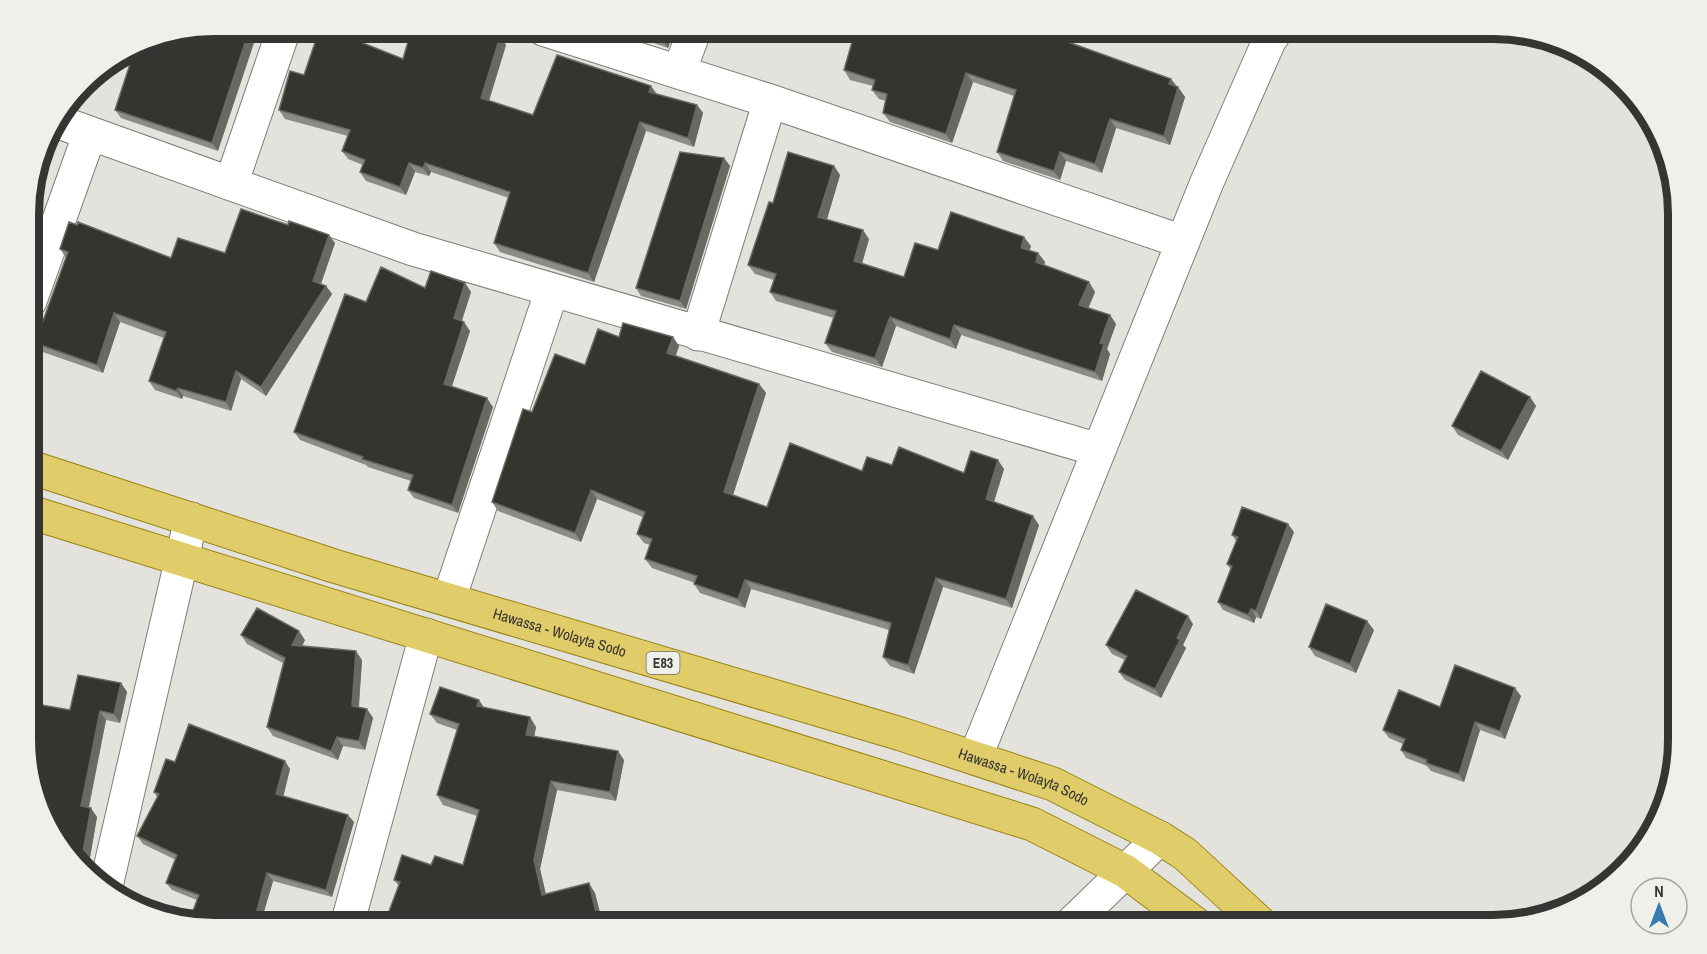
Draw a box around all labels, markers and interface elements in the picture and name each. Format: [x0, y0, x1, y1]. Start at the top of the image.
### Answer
street label: Hawassa - Wolayta Sodo [491, 603, 629, 662]
road number: E83 [646, 652, 680, 674]
street label: Hawassa - Wolayta Sodo [956, 743, 1093, 811]
north arrow [1629, 876, 1689, 936]
text: N [1654, 880, 1664, 902]

